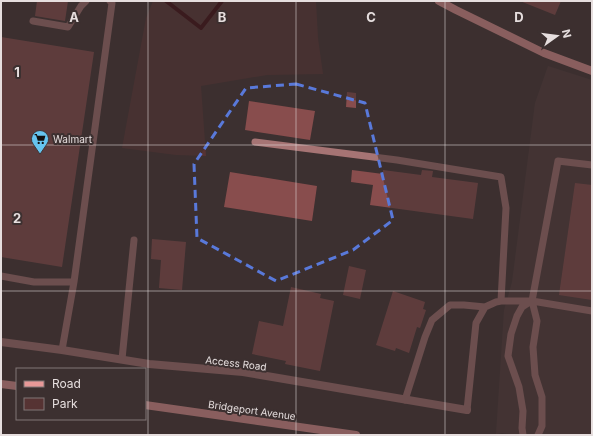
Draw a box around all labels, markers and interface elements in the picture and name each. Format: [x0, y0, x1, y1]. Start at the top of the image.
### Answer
text: A [69, 9, 79, 25]
text: B [218, 9, 227, 25]
text: C [366, 9, 376, 25]
text: D [514, 9, 524, 25]
north arrow [537, 16, 577, 56]
text: N [559, 28, 575, 39]
text: 1 [14, 64, 20, 80]
supermarket icon: Walmart [30, 129, 50, 154]
place label: Walmart [53, 133, 93, 145]
text: 2 [13, 210, 21, 226]
street label: Access Road [205, 353, 267, 373]
legend [16, 368, 146, 420]
text: Road [52, 376, 81, 391]
text: Park [52, 396, 78, 411]
street label: Bridgeport Avenue [207, 398, 297, 422]

